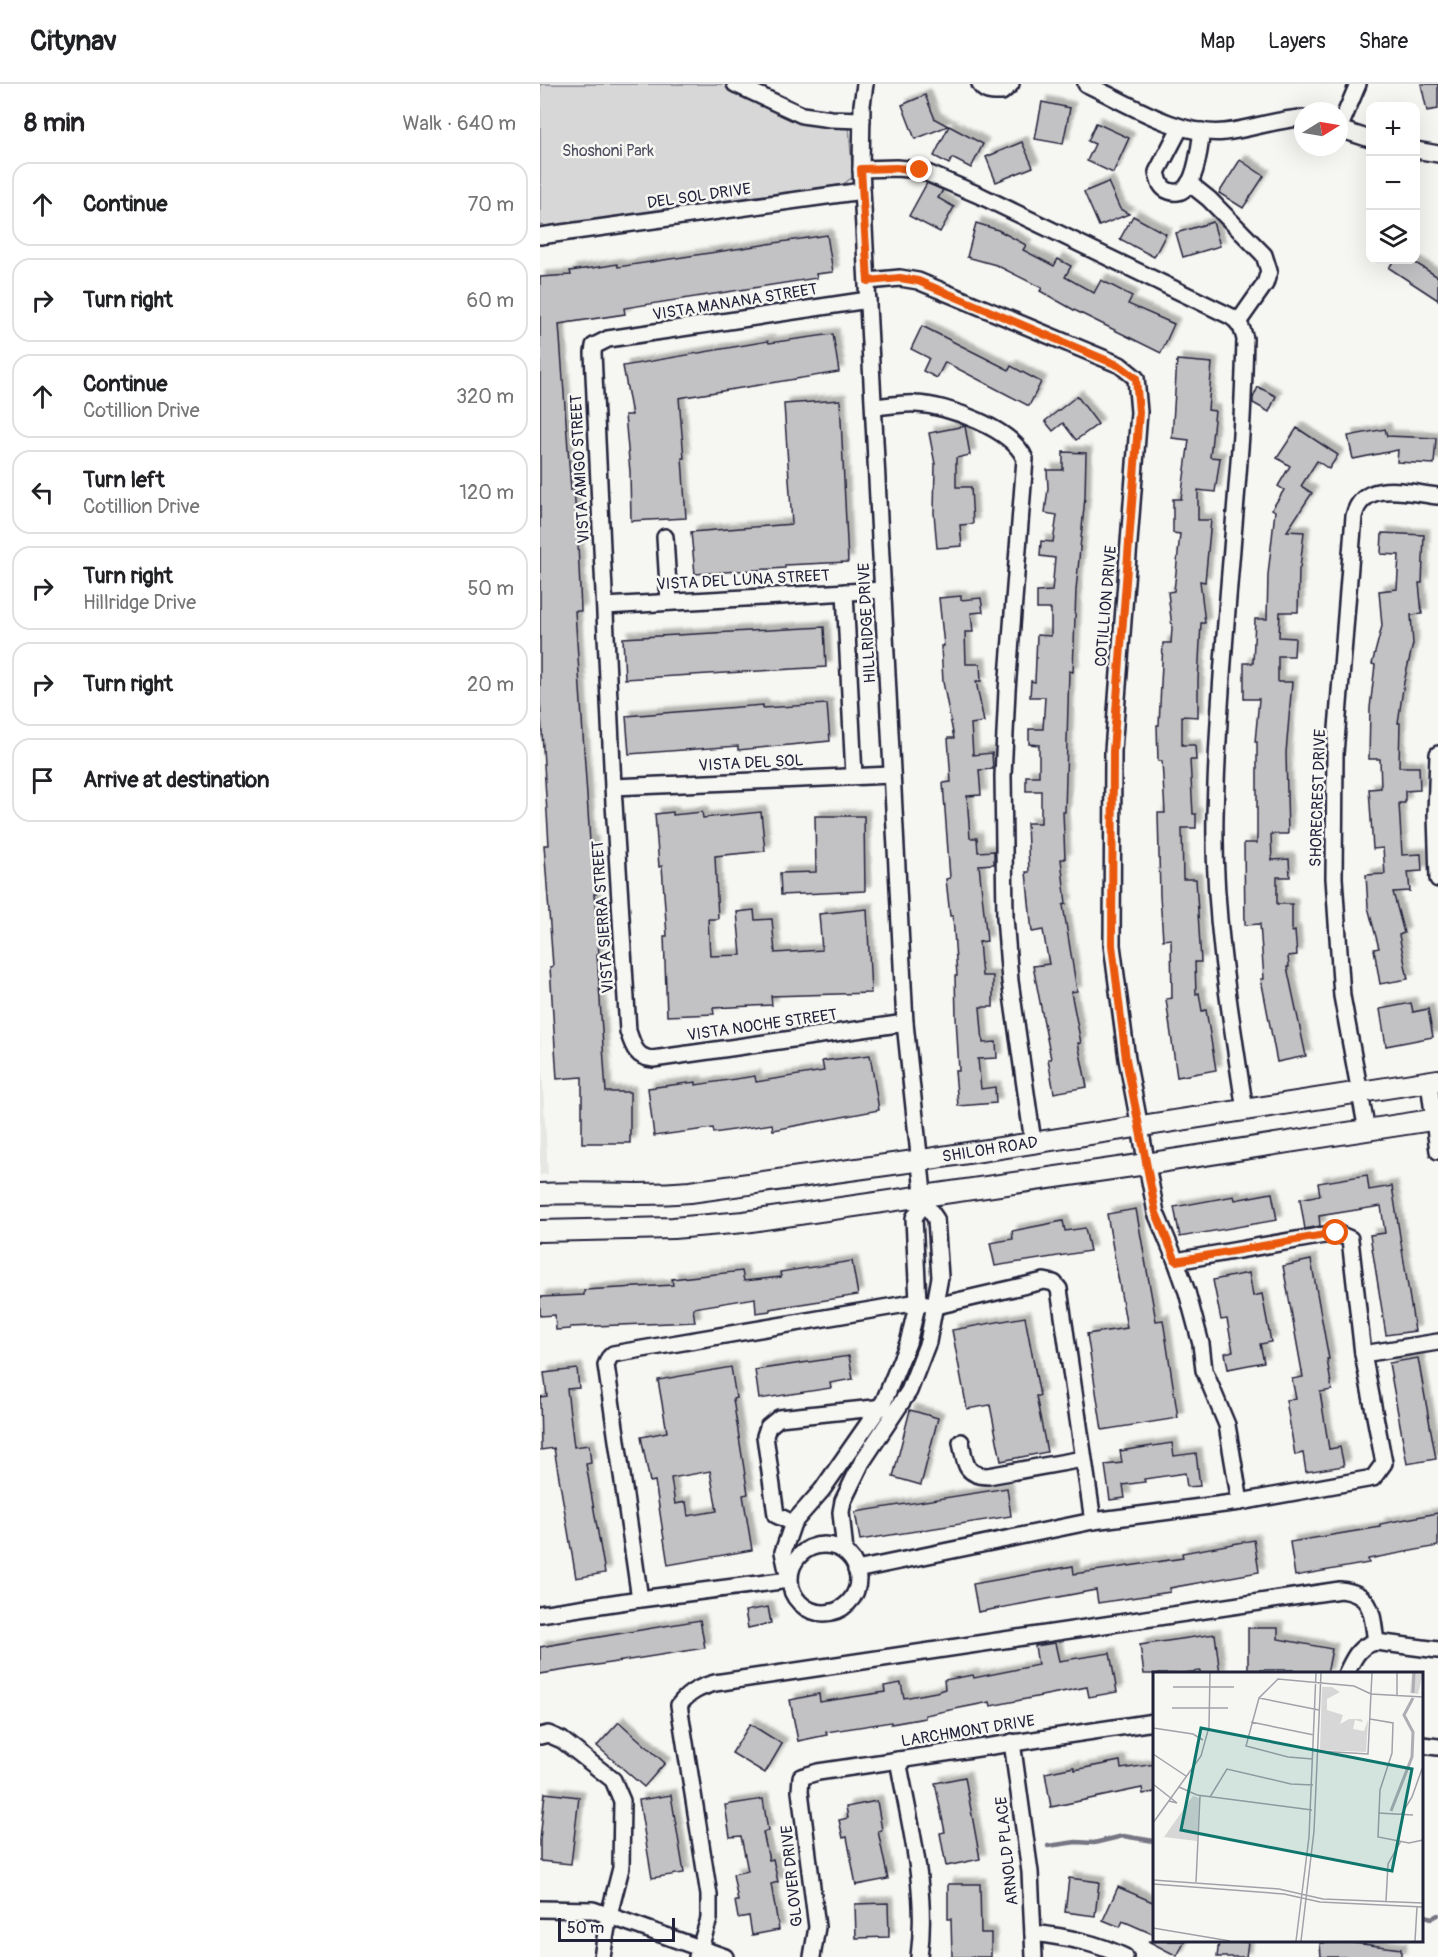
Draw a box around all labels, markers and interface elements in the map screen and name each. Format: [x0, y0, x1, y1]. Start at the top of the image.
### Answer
text: Citynav [30, 24, 117, 59]
text: Map [1200, 28, 1235, 55]
text: Layers [1268, 28, 1326, 55]
text: Share [1359, 28, 1408, 55]
north arrow [1294, 102, 1348, 156]
map controls [1366, 102, 1420, 264]
button: + [1366, 102, 1420, 156]
text: 8 min [24, 107, 85, 139]
text: Walk · 640 m [402, 111, 516, 136]
park label: Shoshoni Park [562, 141, 654, 161]
route end [906, 156, 932, 182]
button: − [1366, 156, 1420, 210]
street label: DEL SOL DRIVE [646, 179, 752, 213]
icon: ahead [26, 188, 59, 221]
text: Continue [83, 190, 167, 218]
text: 70 m [468, 192, 514, 217]
button: layers [1366, 210, 1420, 264]
street label: VISTA MANANA STREET [651, 279, 819, 325]
icon: right [26, 284, 59, 317]
text: Turn right [83, 286, 173, 314]
text: 60 m [467, 288, 514, 313]
text: Continue [83, 370, 167, 398]
icon: ahead [26, 380, 59, 413]
text: 320 m [456, 384, 514, 409]
street label: VISTA AMIGO STREET [566, 394, 594, 544]
text: Cotillion Drive [83, 398, 200, 423]
text: Turn left [83, 466, 165, 494]
icon: left [26, 476, 59, 509]
text: 120 m [459, 480, 514, 505]
text: Cotillion Drive [83, 494, 200, 519]
street label: COTILLION DRIVE [1091, 545, 1121, 667]
text: Turn right [83, 562, 173, 590]
street label: HILLRIDGE DRIVE [854, 562, 880, 684]
street label: VISTA DEL LUNA STREET [656, 565, 830, 595]
icon: right [26, 572, 59, 605]
text: 50 m [467, 576, 514, 601]
text: Hillridge Drive [83, 590, 196, 615]
icon: right [26, 668, 59, 701]
text: Turn right [83, 670, 173, 698]
text: 20 m [467, 672, 514, 697]
street label: SHORECREST DRIVE [1306, 729, 1330, 867]
street label: VISTA DEL SOL [698, 750, 804, 776]
icon: arrive [26, 764, 59, 797]
text: Arrive at destination [83, 766, 269, 794]
street label: VISTA SIERRA STREET [588, 840, 618, 994]
street label: VISTA NOCHE STREET [686, 1005, 838, 1045]
street label: SHILOH ROAD [941, 1132, 1039, 1167]
route start [1322, 1219, 1348, 1245]
inset map [1153, 1672, 1423, 1942]
street label: LARCHMONT DRIVE [900, 1711, 1036, 1751]
street label: ARNOLD PLACE [991, 1795, 1023, 1907]
street label: GLOVER DRIVE [777, 1824, 807, 1928]
scale bar [558, 1915, 675, 1942]
text: 50 m [567, 1918, 604, 1938]

